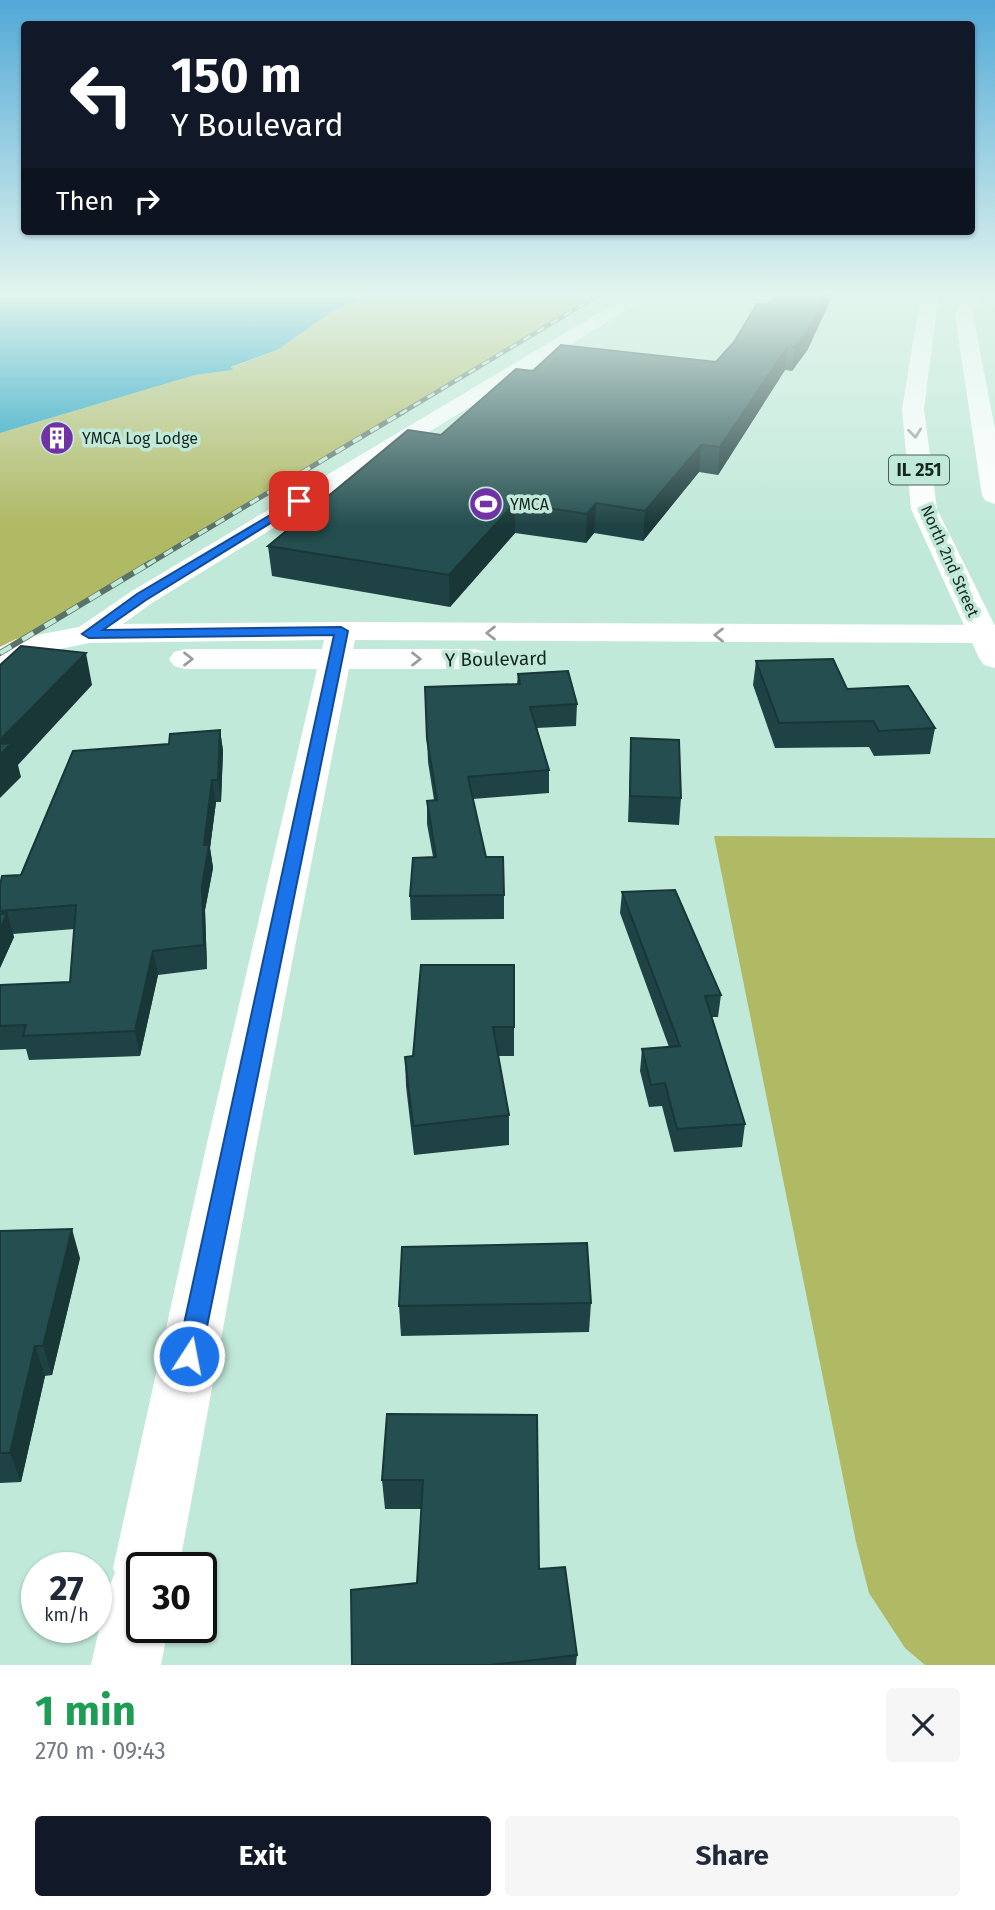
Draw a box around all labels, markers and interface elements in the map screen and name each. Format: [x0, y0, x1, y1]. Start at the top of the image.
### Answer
text: 150 m [171, 46, 302, 105]
icon: left [56, 49, 147, 140]
text: Y Boulevard [171, 106, 344, 144]
icon: right [128, 182, 166, 220]
text: Then [56, 186, 114, 217]
building icon: YMCA Log Lodge [38, 419, 76, 457]
one-way arrow [908, 427, 923, 439]
place label: YMCA Log Lodge [82, 429, 198, 448]
road number: IL 251 [889, 456, 949, 484]
pin [269, 471, 329, 531]
icon: arrive [280, 482, 318, 520]
sports icon: YMCA [467, 485, 505, 523]
place label: YMCA [510, 495, 550, 514]
street label: North 2nd Street [917, 502, 983, 620]
one-way arrow [486, 625, 496, 641]
one-way arrow [713, 627, 724, 643]
street label: Y Boulevard [445, 647, 547, 671]
one-way arrow [183, 651, 194, 667]
one-way arrow [411, 651, 421, 667]
position arrow [152, 1319, 226, 1393]
speed limit sign: 30 [126, 1552, 217, 1643]
text: 27 [49, 1567, 84, 1609]
text: km/h [44, 1604, 89, 1626]
text: 1 min [35, 1686, 136, 1736]
button: close [886, 1688, 960, 1762]
text: 270 m · 09:43 [35, 1737, 166, 1765]
button: Exit [35, 1816, 491, 1896]
button: Share [505, 1816, 960, 1896]

